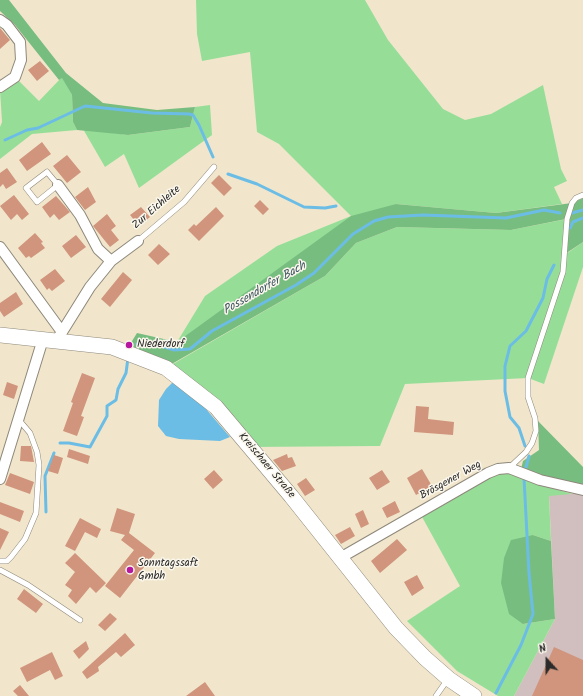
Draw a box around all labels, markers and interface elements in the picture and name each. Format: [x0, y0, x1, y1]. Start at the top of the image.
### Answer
street label: Zur Eichleite [130, 184, 184, 232]
water label: Possendorfer Bach [221, 259, 309, 319]
place label: Niederdorf [137, 338, 184, 352]
marker: Niederdorf [124, 340, 134, 350]
street label: Kreischaer Straße [235, 430, 297, 502]
street label: Brösgener Weg [418, 459, 484, 503]
place label: Sonntagssaft Gmbh [138, 557, 198, 583]
marker: Sonntagssaft Gmbh [125, 565, 135, 575]
text: N [536, 639, 549, 658]
north arrow [527, 640, 567, 680]

